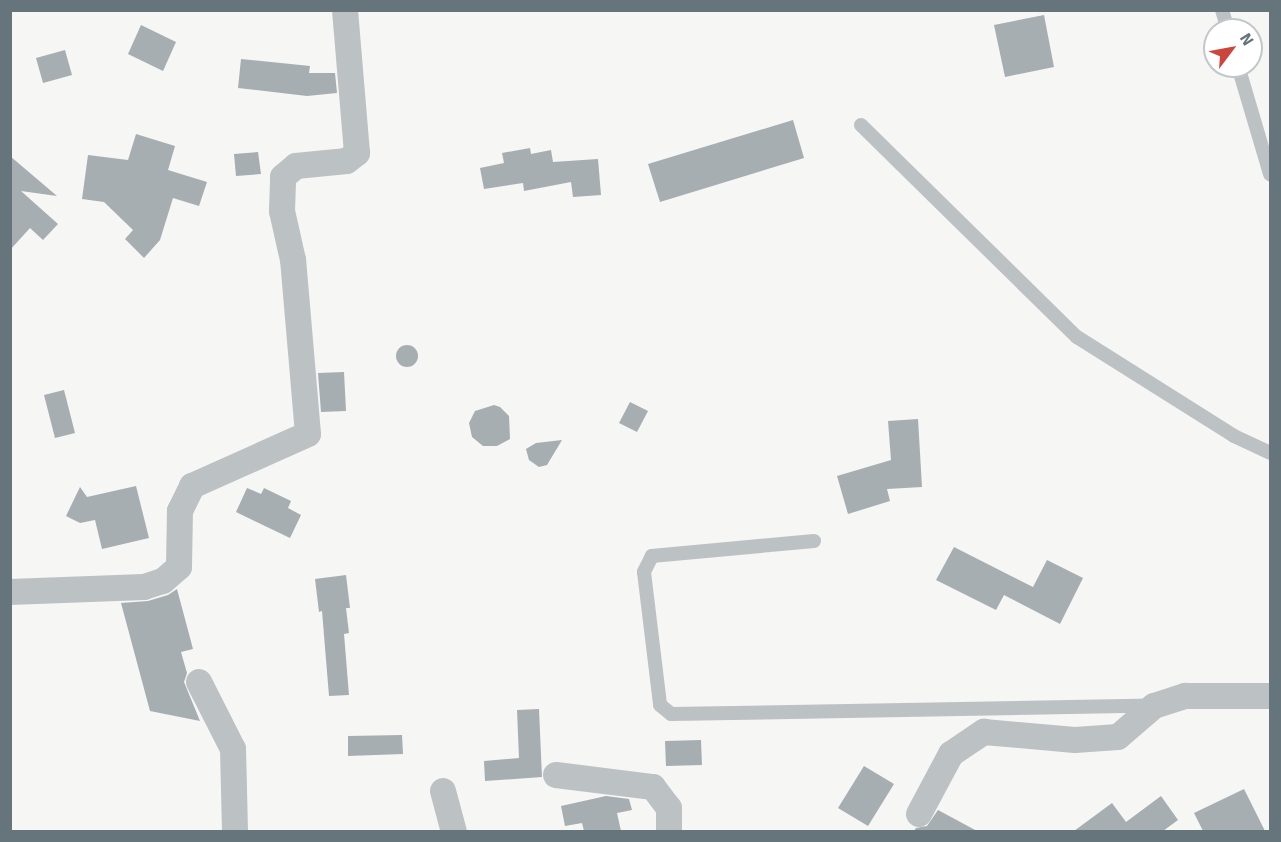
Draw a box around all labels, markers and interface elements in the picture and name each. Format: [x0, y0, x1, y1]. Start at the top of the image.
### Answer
north arrow [1203, 18, 1263, 78]
text: N [1235, 29, 1258, 50]

